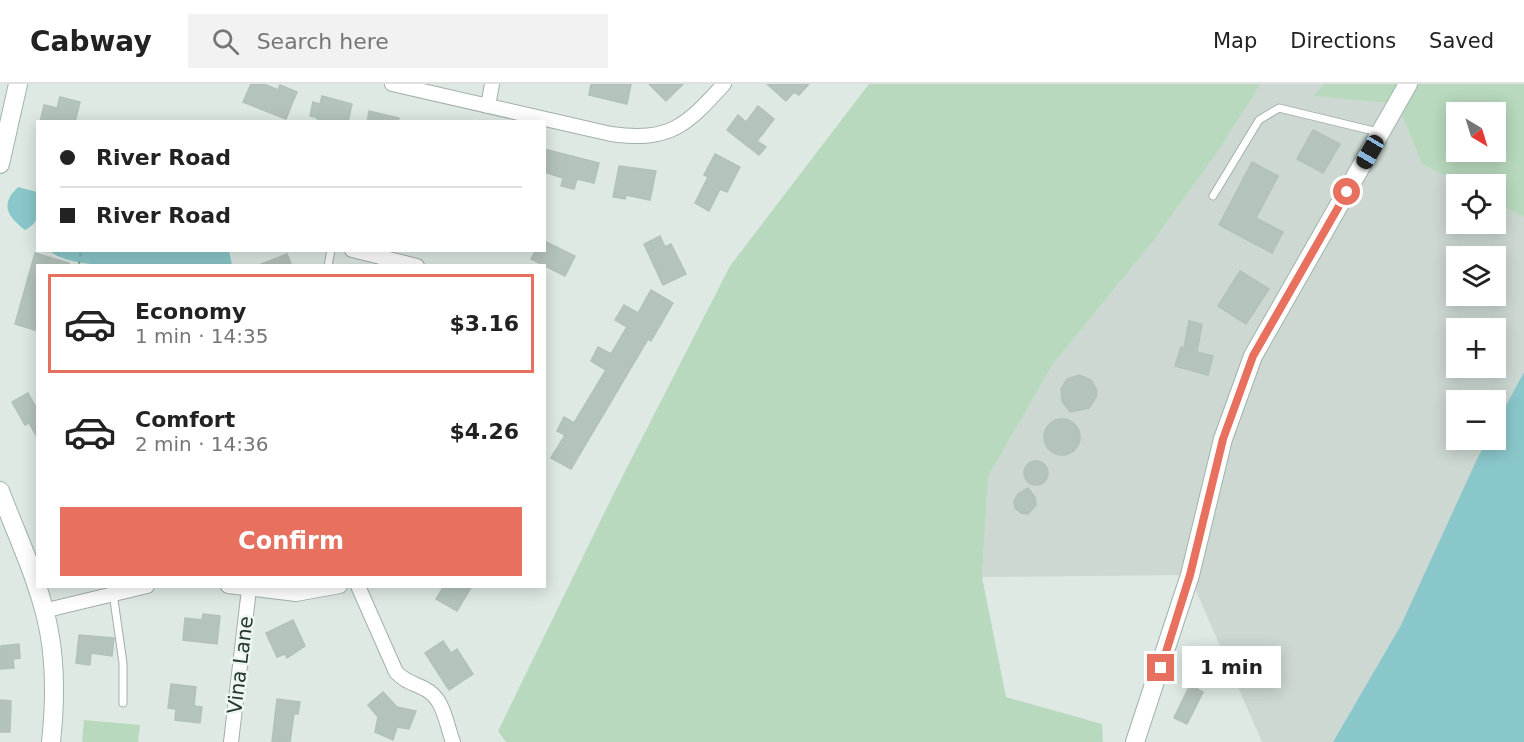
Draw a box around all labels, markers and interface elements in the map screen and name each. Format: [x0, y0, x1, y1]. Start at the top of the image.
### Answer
search box [188, 14, 608, 68]
text: Cabway [30, 25, 152, 58]
icon: search [209, 25, 242, 58]
text: Search here [257, 29, 389, 54]
text: Map [1213, 29, 1257, 53]
text: Directions [1290, 29, 1396, 53]
text: Saved [1429, 29, 1494, 53]
north arrow [1446, 102, 1506, 162]
map controls [1446, 102, 1506, 450]
car [1353, 132, 1387, 172]
text: River Road [96, 145, 231, 170]
button: locate [1446, 174, 1506, 234]
route start [1333, 178, 1360, 205]
text: River Road [96, 203, 231, 228]
button: layers [1446, 246, 1506, 306]
icon: car [63, 297, 117, 351]
text: Economy [135, 299, 246, 324]
text: $3.16 [449, 311, 519, 336]
button: + [1446, 318, 1506, 378]
text: 1 min · 14:35 [135, 324, 269, 348]
button: − [1446, 390, 1506, 450]
icon: car [63, 405, 117, 459]
text: Comfort [135, 407, 235, 432]
text: $4.26 [449, 419, 519, 444]
text: 2 min · 14:36 [135, 432, 269, 456]
button: Confirm [60, 507, 522, 576]
street label: Vina Lane [222, 615, 258, 715]
callout: 1 min [1182, 647, 1281, 689]
route end [1147, 654, 1174, 681]
text: 1 min [1200, 655, 1263, 679]

